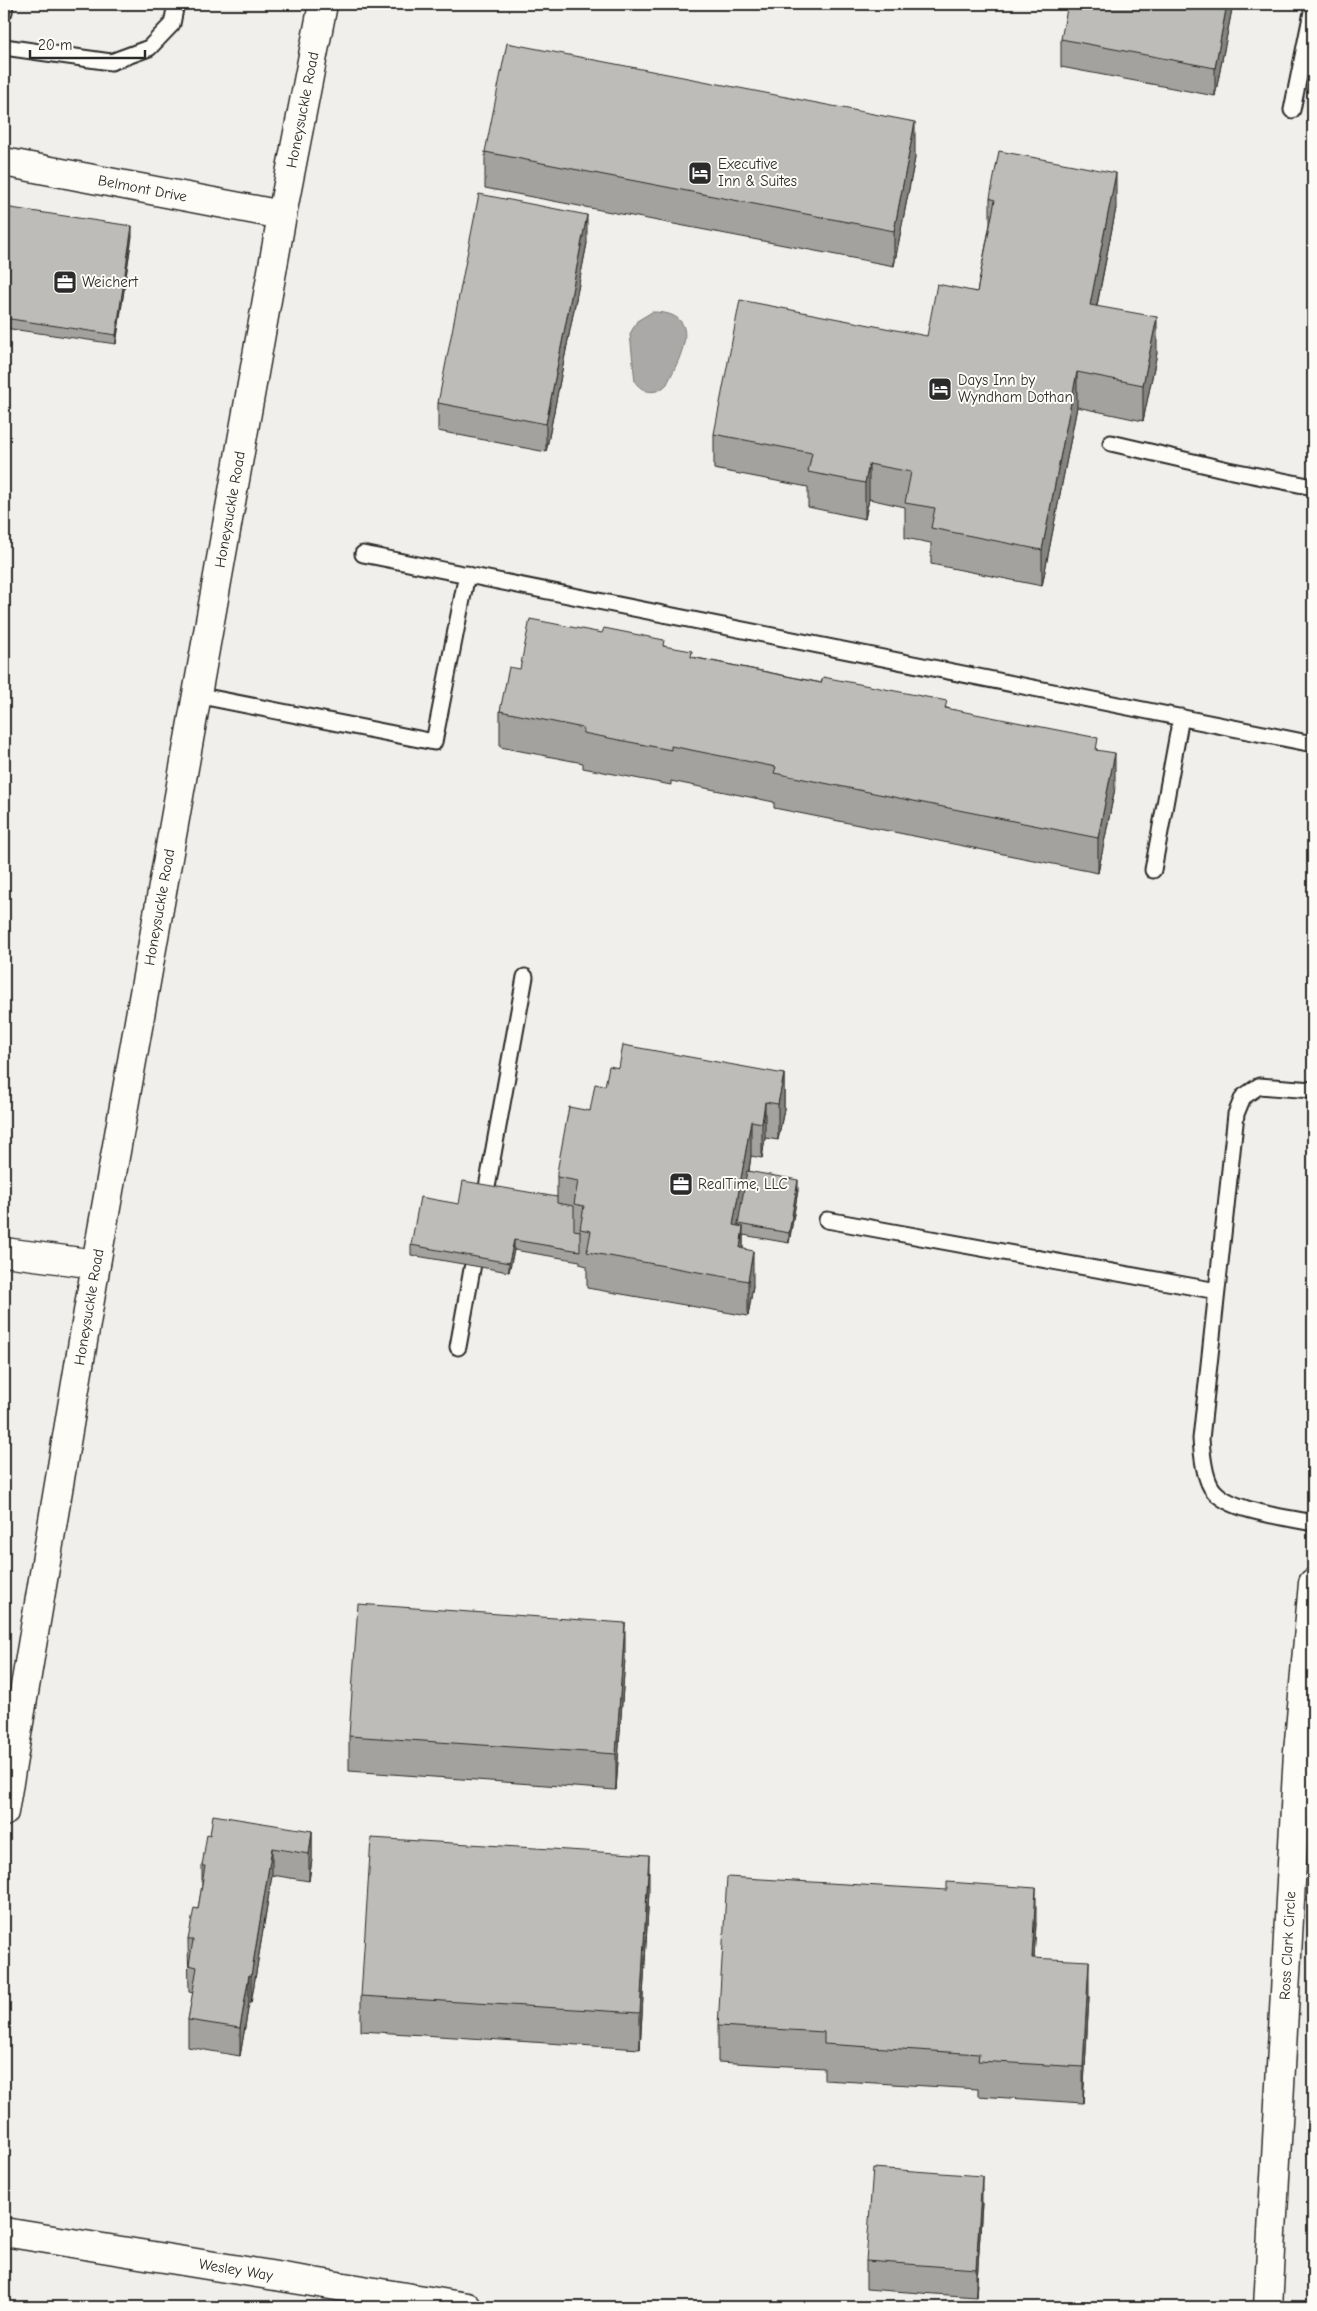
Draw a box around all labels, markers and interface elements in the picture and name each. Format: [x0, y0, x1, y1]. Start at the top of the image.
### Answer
scale bar [30, 28, 145, 60]
text: 20 m [38, 36, 72, 54]
street label: Honeysuckle Road [282, 50, 322, 170]
place label: Executive Inn & Suites [718, 155, 797, 190]
hotel icon: Executive Inn & Suites [687, 160, 713, 186]
street label: Belmont Drive [96, 171, 189, 206]
office icon: Weichert [52, 269, 78, 295]
place label: Weichert [82, 273, 139, 291]
place label: Days Inn by Wyndham Dothan [958, 371, 1073, 406]
hotel icon: Days Inn by Wyndham Dothan [927, 376, 953, 402]
street label: Honeysuckle Road [211, 450, 249, 569]
street label: Honeysuckle Road [140, 848, 178, 967]
office icon: RealTime, LLC [668, 1171, 694, 1197]
place label: RealTime, LLC [698, 1175, 788, 1193]
street label: Honeysuckle Road [70, 1247, 108, 1367]
street label: Ross Clark Circle [1276, 1890, 1299, 2000]
street label: Wesley Way [198, 2255, 275, 2284]

